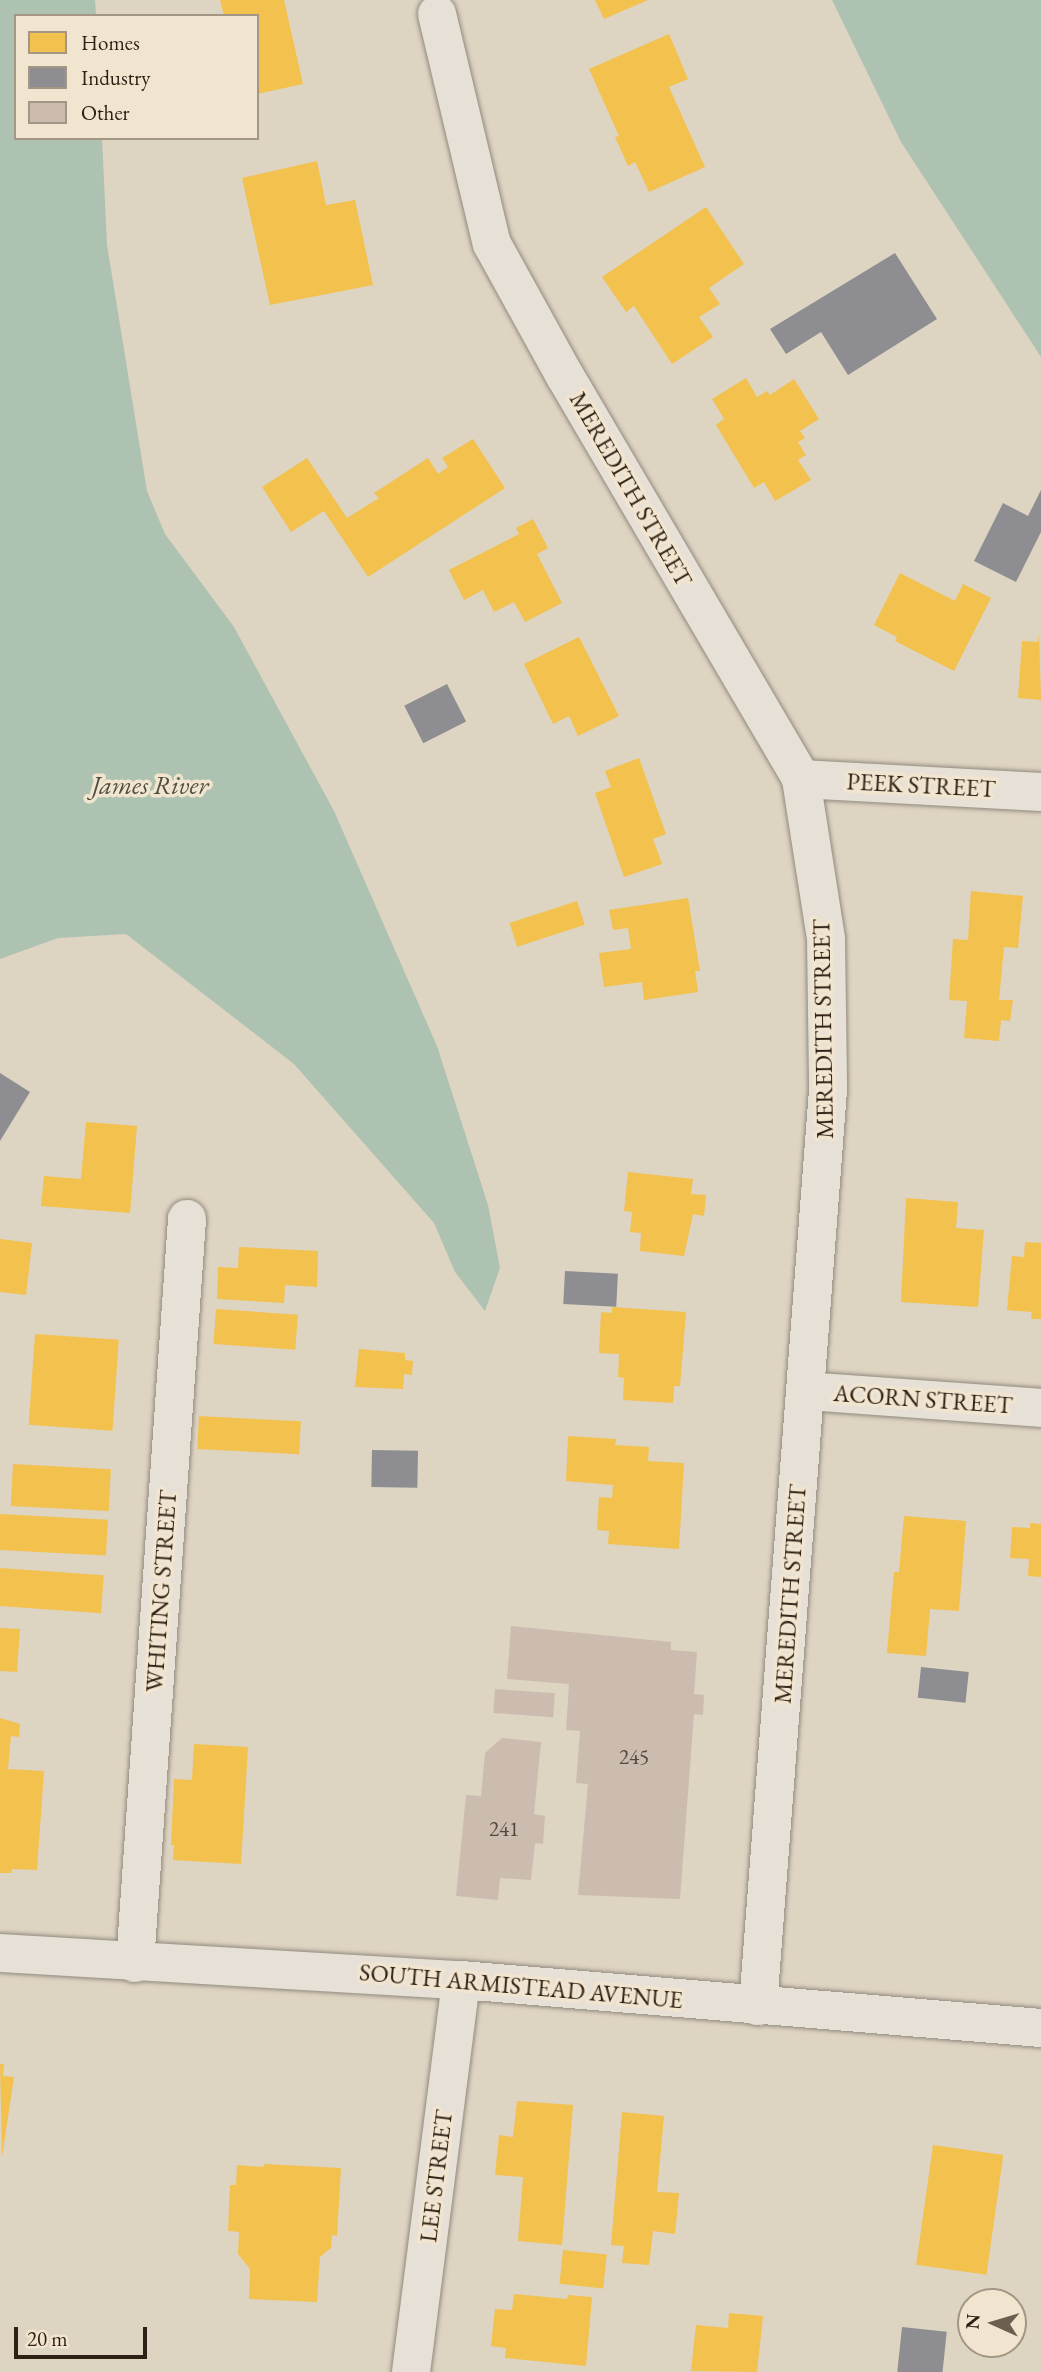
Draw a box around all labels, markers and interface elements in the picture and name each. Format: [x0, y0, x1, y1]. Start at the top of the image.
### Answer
legend [14, 14, 259, 140]
text: Homes [81, 29, 140, 56]
text: Industry [81, 64, 151, 91]
text: Other [81, 99, 130, 126]
street label: MEREDITH STREET [564, 387, 698, 591]
street label: PEEK STREET [846, 767, 996, 803]
water label: James River [92, 770, 208, 802]
street label: MEREDITH STREET [807, 919, 839, 1139]
street label: ACORN STREET [832, 1378, 1014, 1420]
street label: MEREDITH STREET [768, 1483, 812, 1705]
street label: WHITING STREET [140, 1489, 182, 1693]
house number: 245 [619, 1744, 649, 1770]
house number: 241 [489, 1816, 519, 1842]
street label: SOUTH ARMISTEAD AVENUE [358, 1958, 684, 2014]
street label: LEE STREET [414, 2108, 458, 2244]
north arrow [957, 2288, 1027, 2358]
scale bar [18, 2312, 150, 2356]
text: N [960, 2313, 986, 2330]
text: 20 m [27, 2325, 68, 2352]

